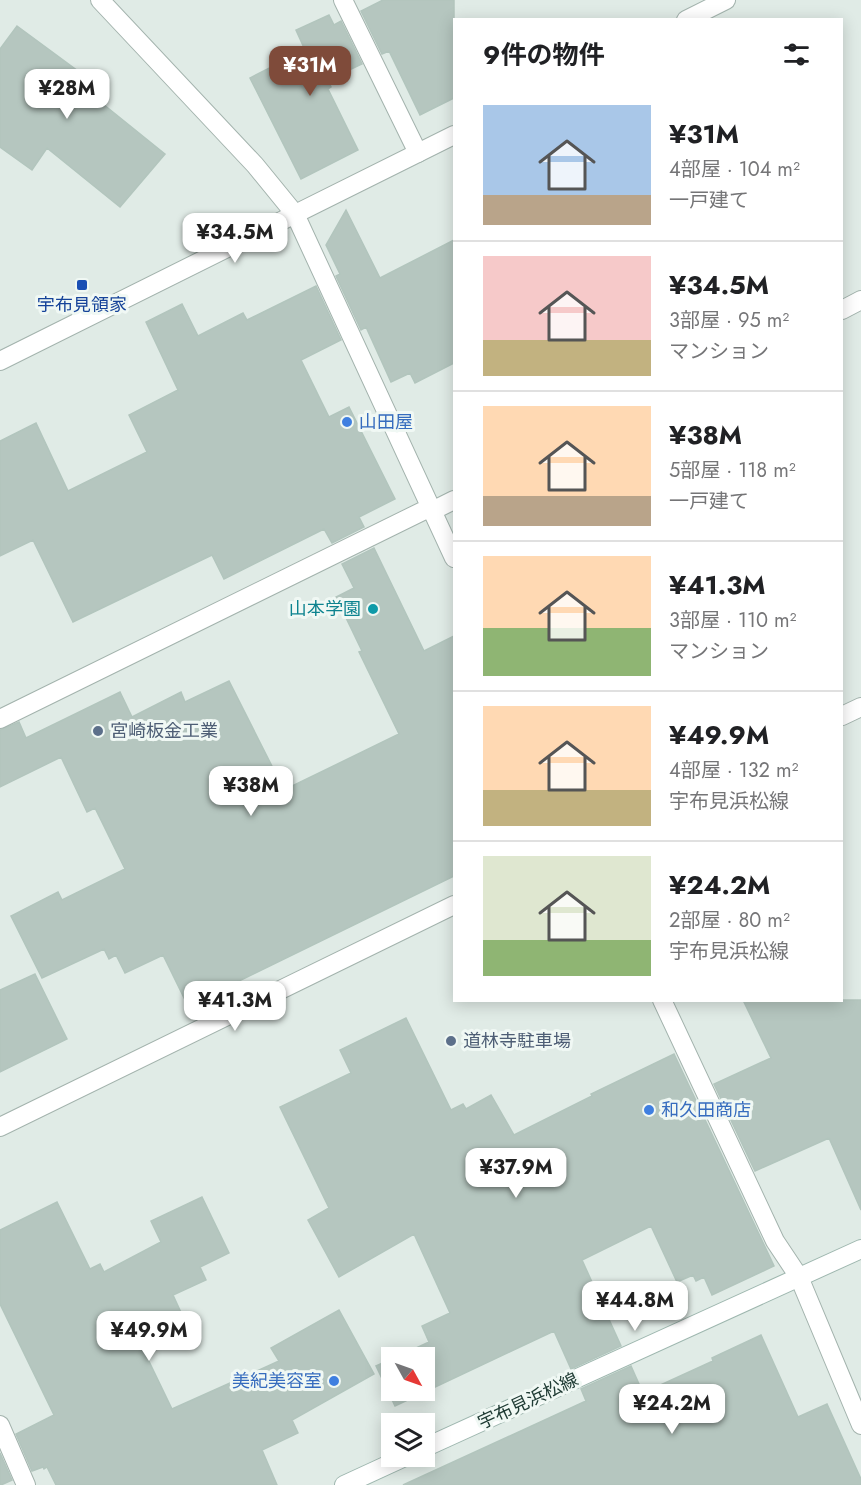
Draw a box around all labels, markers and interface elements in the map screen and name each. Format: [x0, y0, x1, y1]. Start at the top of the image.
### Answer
text: 9件の物件 [483, 36, 604, 74]
icon: filters [780, 38, 813, 71]
pin: ¥31M [274, 46, 346, 97]
text: ¥31M [283, 51, 337, 80]
pin: ¥28M [31, 69, 103, 120]
text: ¥28M [39, 74, 95, 103]
text: ¥31M [669, 115, 739, 153]
icon: home [531, 129, 603, 201]
text: 4部屋 · 104 m² [669, 155, 800, 184]
text: 一戸建て [669, 186, 749, 215]
pin: ¥34.5M [186, 213, 284, 264]
text: ¥34.5M [197, 218, 273, 247]
text: ¥34.5M [669, 266, 769, 304]
marker: 宇布見領家 [75, 278, 89, 292]
icon: home [531, 280, 603, 352]
place label: 宇布見領家 [37, 292, 127, 318]
text: 3部屋 · 95 m² [669, 306, 789, 335]
text: マンション [669, 337, 769, 366]
place label: 山田屋 [359, 409, 413, 435]
marker: 山田屋 [340, 415, 354, 429]
text: ¥38M [669, 416, 742, 454]
icon: home [531, 430, 603, 502]
text: 5部屋 · 118 m² [669, 456, 796, 485]
text: 一戸建て [669, 487, 749, 516]
text: ¥41.3M [669, 566, 765, 604]
icon: home [531, 580, 603, 652]
place label: 山本学園 [289, 596, 361, 622]
marker: 山本学園 [366, 602, 380, 616]
text: 3部屋 · 110 m² [669, 606, 796, 635]
text: マンション [669, 637, 769, 666]
text: ¥49.9M [669, 716, 769, 754]
place label: 宮崎板金工業 [110, 718, 218, 744]
marker: 宮崎板金工業 [91, 724, 105, 738]
icon: home [531, 730, 603, 802]
text: 4部屋 · 132 m² [669, 756, 798, 785]
pin: ¥38M [215, 766, 287, 817]
text: ¥38M [223, 771, 279, 800]
text: 宇布見浜松線 [669, 787, 789, 816]
text: ¥24.2M [669, 866, 770, 904]
icon: home [531, 880, 603, 952]
text: 2部屋 · 80 m² [669, 906, 790, 935]
text: 宇布見浜松線 [669, 937, 789, 966]
pin: ¥41.3M [186, 981, 284, 1032]
text: ¥41.3M [198, 986, 272, 1015]
place label: 道林寺駐車場 [463, 1028, 571, 1054]
marker: 道林寺駐車場 [444, 1034, 458, 1048]
place label: 和久田商店 [661, 1097, 751, 1123]
marker: 和久田商店 [642, 1103, 656, 1117]
pin: ¥37.9M [467, 1148, 565, 1199]
text: ¥37.9M [479, 1153, 553, 1182]
pin: ¥44.8M [586, 1281, 684, 1332]
text: ¥44.8M [596, 1286, 674, 1315]
pin: ¥49.9M [100, 1311, 198, 1362]
text: ¥49.9M [111, 1316, 187, 1345]
north arrow [381, 1347, 435, 1401]
map controls [381, 1347, 435, 1467]
street label: 宇布見浜松線 [474, 1366, 582, 1436]
place label: 美紀美容室 [232, 1368, 322, 1394]
marker: 美紀美容室 [327, 1374, 341, 1388]
pin: ¥24.2M [623, 1384, 721, 1435]
text: ¥24.2M [633, 1389, 711, 1418]
button: layers [381, 1413, 435, 1467]

